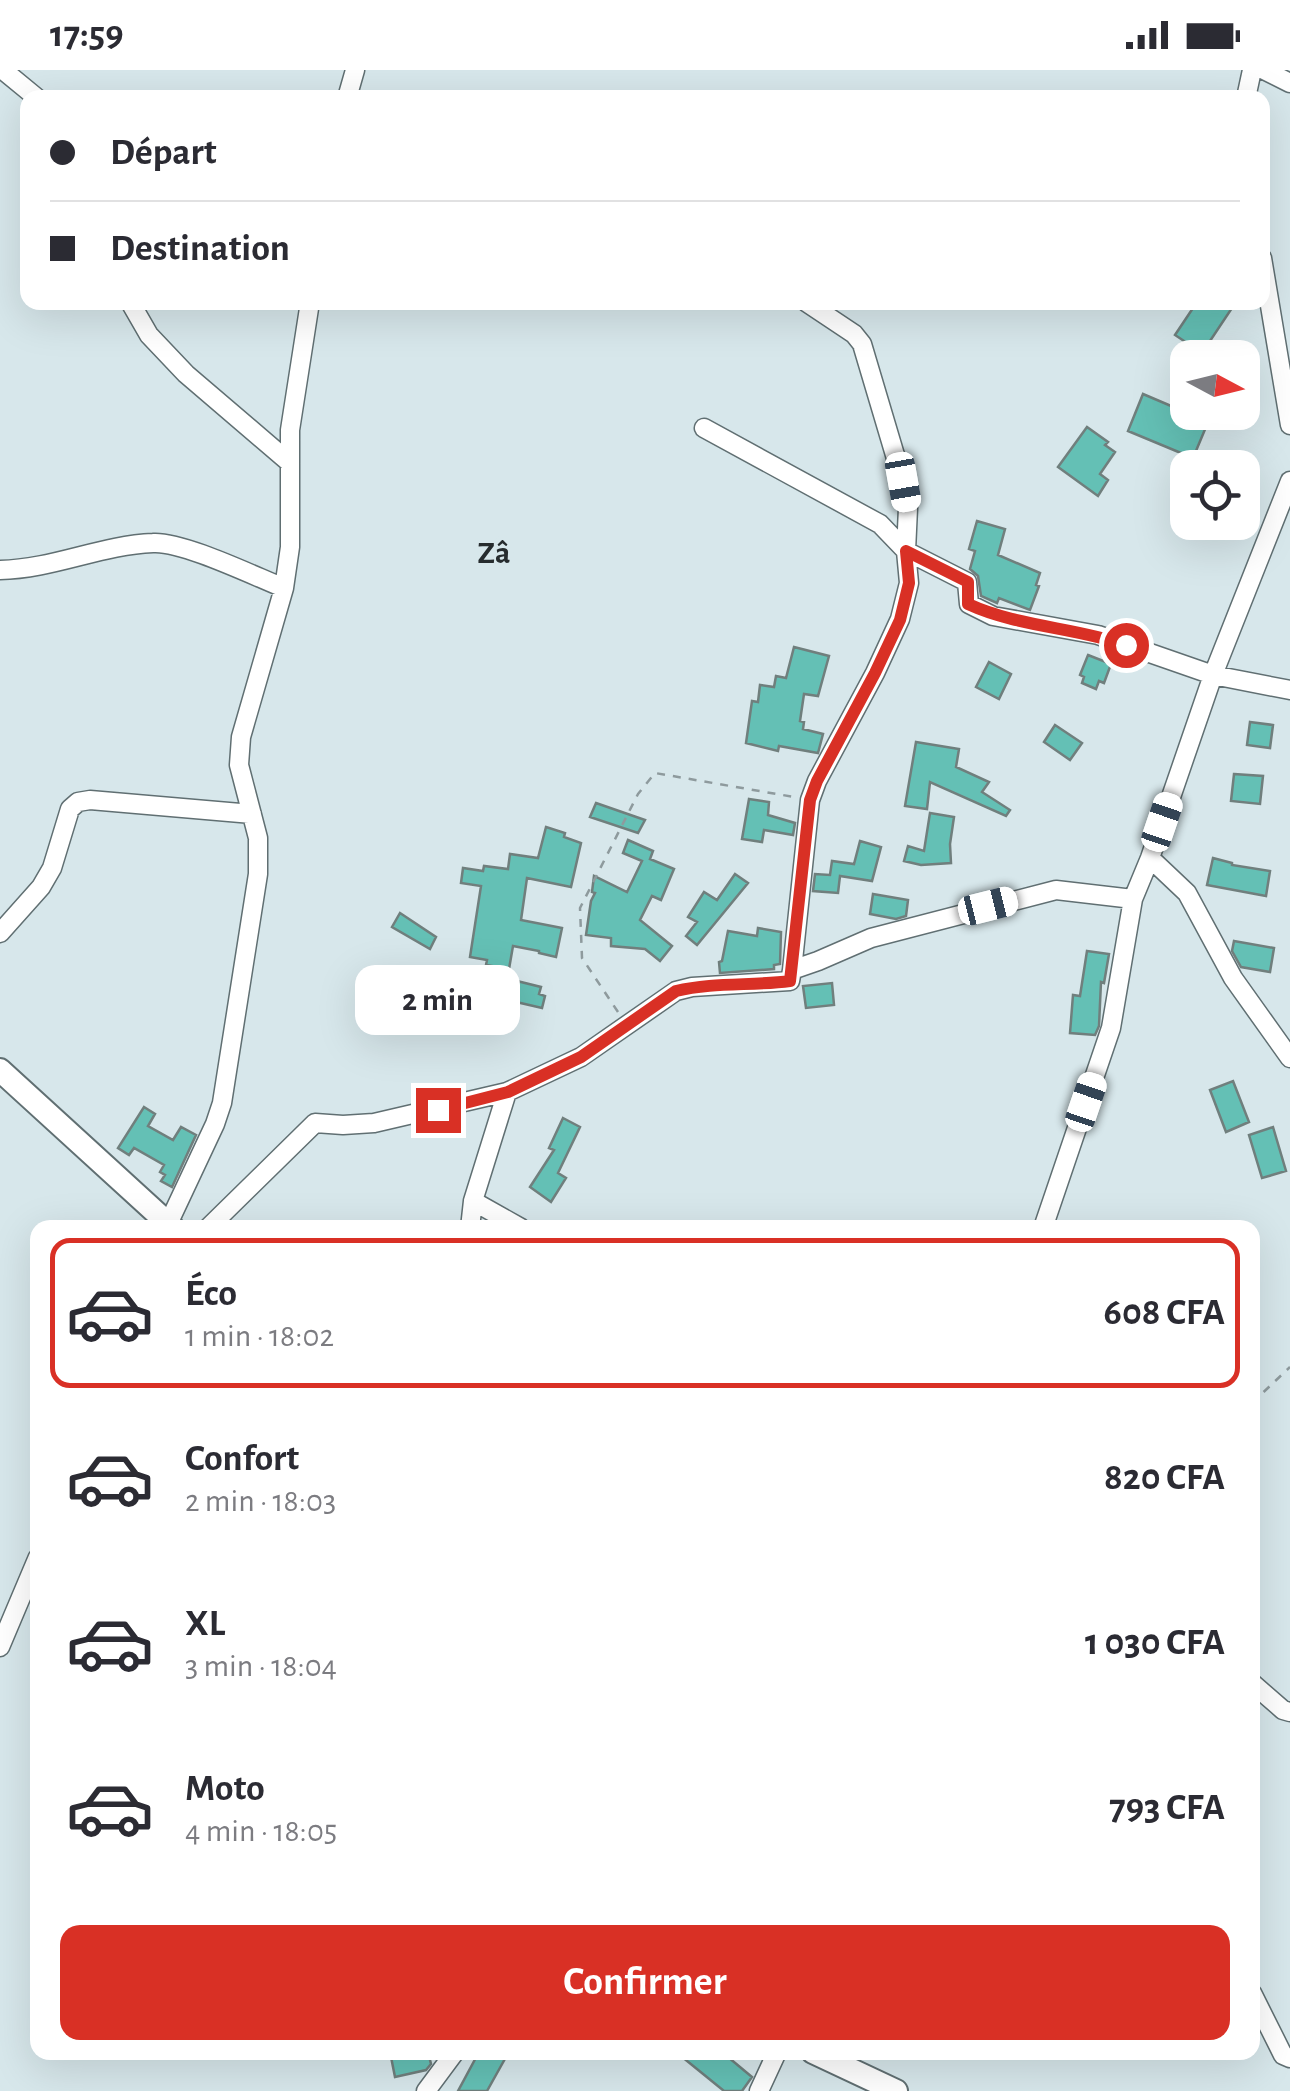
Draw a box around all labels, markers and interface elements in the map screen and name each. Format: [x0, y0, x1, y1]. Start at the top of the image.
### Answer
text: 17:59 [50, 16, 124, 54]
text: Départ [110, 134, 217, 172]
text: Destination [110, 230, 290, 268]
north arrow [1170, 340, 1260, 430]
map controls [1170, 340, 1260, 540]
car [883, 450, 923, 514]
button: locate [1170, 450, 1260, 540]
district label: Zâ [478, 537, 510, 569]
route start [1104, 623, 1149, 668]
car [1138, 789, 1186, 855]
car [955, 884, 1021, 928]
callout: 2 min [356, 965, 520, 1035]
text: 2 min [402, 984, 473, 1016]
car [1062, 1069, 1110, 1135]
route end [416, 1088, 461, 1133]
icon: car [65, 1268, 155, 1358]
text: Éco [185, 1275, 237, 1313]
text: 608 CFA [1104, 1294, 1225, 1332]
text: 1 min · 18:02 [185, 1320, 334, 1352]
icon: car [65, 1433, 155, 1523]
text: Confort [185, 1440, 299, 1478]
text: 820 CFA [1104, 1459, 1225, 1497]
text: 2 min · 18:03 [185, 1485, 336, 1517]
icon: car [65, 1598, 155, 1688]
text: XL [185, 1605, 225, 1643]
text: 1 030 CFA [1085, 1624, 1225, 1662]
text: 3 min · 18:04 [185, 1650, 337, 1682]
icon: car [65, 1763, 155, 1853]
text: Moto [185, 1770, 265, 1808]
text: 793 CFA [1109, 1789, 1225, 1827]
text: 4 min · 18:05 [185, 1815, 337, 1847]
button: Confirmer [60, 1925, 1230, 2040]

